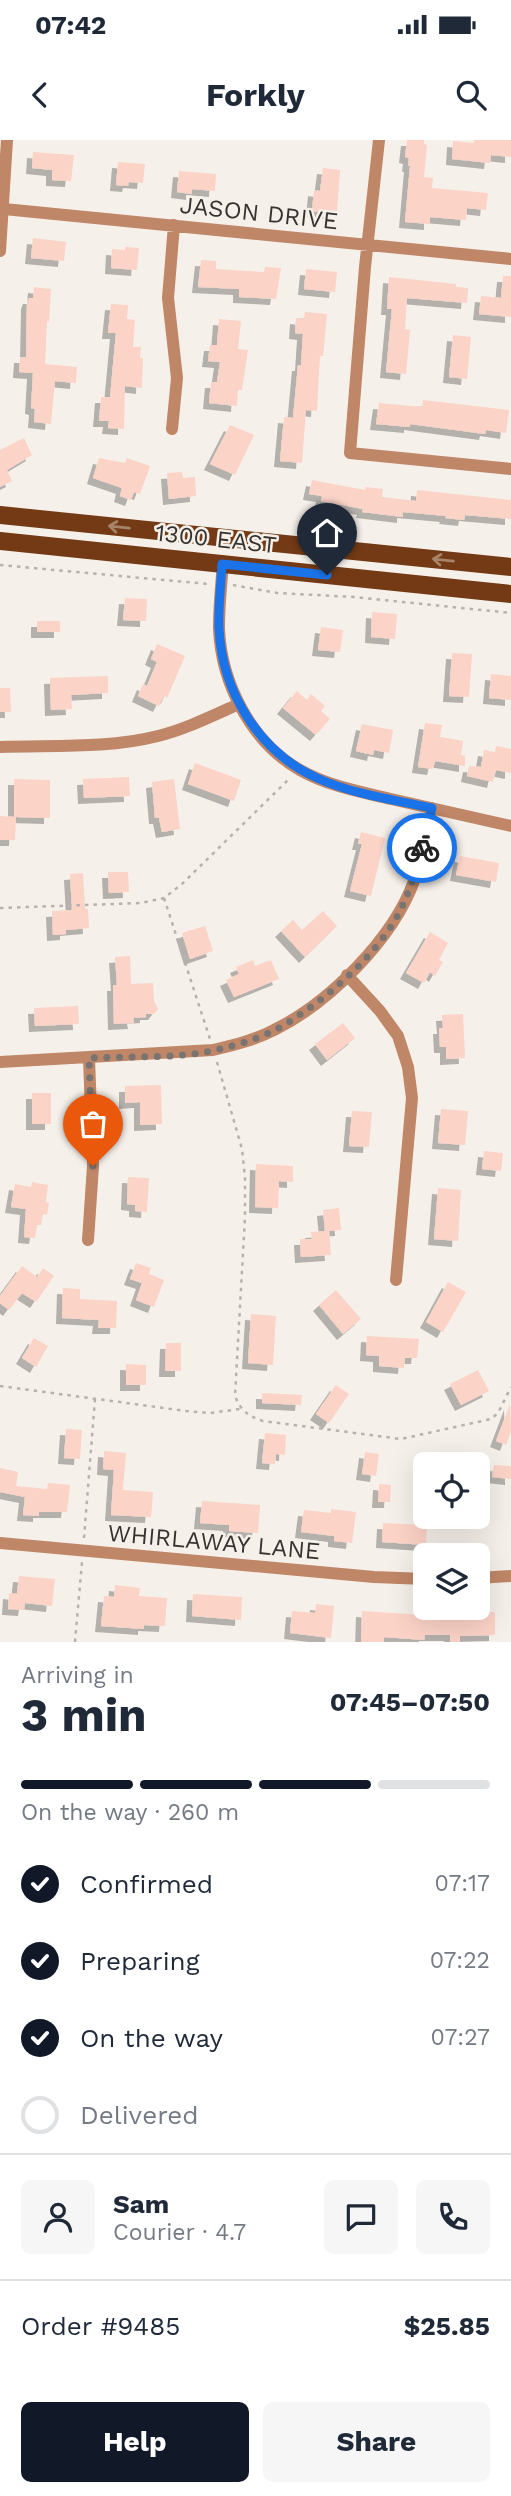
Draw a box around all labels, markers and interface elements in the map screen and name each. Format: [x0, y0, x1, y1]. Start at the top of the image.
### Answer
text: 07:42 [35, 10, 106, 40]
icon: back [21, 76, 59, 114]
text: Forkly [206, 76, 305, 114]
icon: search [452, 76, 490, 114]
street label: JASON DRIVE [178, 191, 340, 235]
pin [297, 503, 357, 575]
icon: home [308, 514, 346, 552]
street label: 1300 EAST [154, 519, 278, 559]
one-way arrow [108, 520, 131, 533]
one-way arrow [432, 553, 455, 566]
courier [387, 813, 457, 883]
icon: bike [403, 829, 441, 867]
pin [63, 1094, 123, 1166]
icon: bag [74, 1105, 112, 1143]
map controls [413, 1452, 490, 1620]
button: locate [413, 1452, 490, 1529]
street label: WHIRLAWAY LANE [106, 1519, 322, 1565]
button: layers [413, 1543, 490, 1620]
text: Arriving in [21, 1662, 134, 1689]
text: 07:45–07:50 [330, 1687, 490, 1717]
text: 3 min [21, 1688, 147, 1742]
text: On the way · 260 m [21, 1799, 239, 1826]
icon: check [21, 1865, 59, 1903]
text: Confirmed [80, 1869, 213, 1899]
text: 07:17 [435, 1870, 490, 1897]
icon: check [21, 1942, 59, 1980]
text: Preparing [80, 1946, 200, 1976]
text: 07:22 [430, 1947, 490, 1974]
icon: check [21, 2019, 59, 2057]
text: On the way [80, 2023, 223, 2053]
text: 07:27 [431, 2024, 490, 2051]
text: Delivered [80, 2100, 199, 2130]
button: person [21, 2180, 95, 2254]
button: chat [324, 2180, 398, 2254]
button: phone [416, 2180, 490, 2254]
text: Sam [113, 2189, 169, 2219]
text: Courier · 4.7 [113, 2219, 246, 2246]
text: Order #9485 [21, 2311, 180, 2341]
text: $25.85 [404, 2311, 490, 2341]
button: Help [21, 2402, 249, 2482]
button: Share [263, 2402, 490, 2482]

